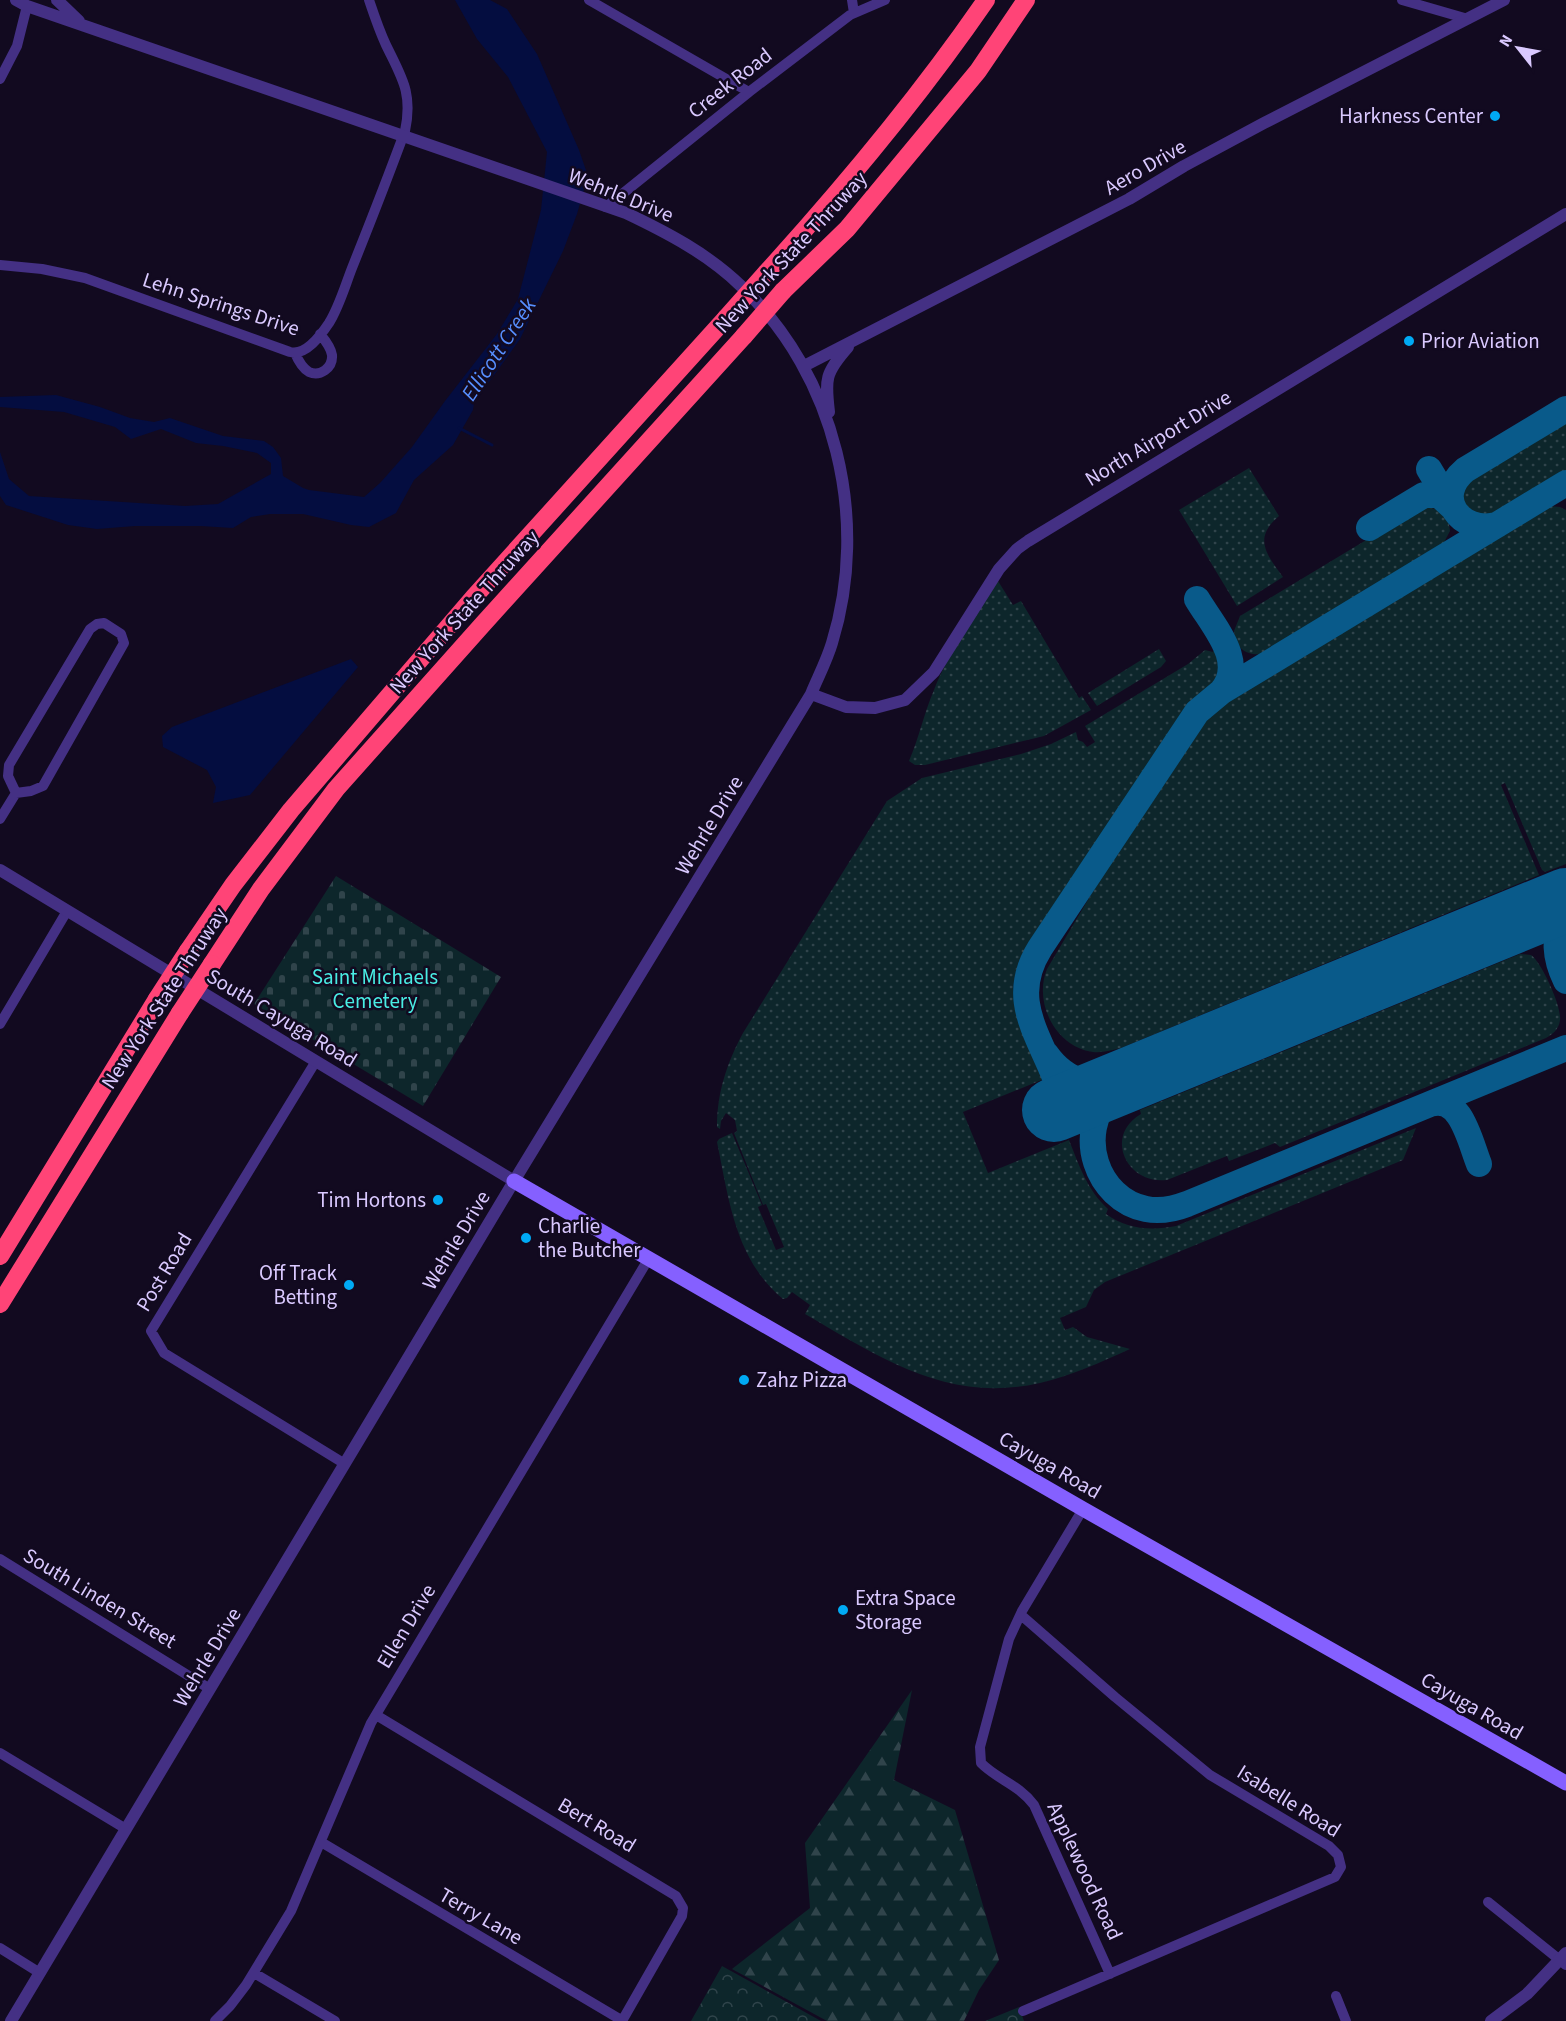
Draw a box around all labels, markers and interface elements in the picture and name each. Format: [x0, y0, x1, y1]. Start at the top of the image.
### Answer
north arrow [1488, 18, 1548, 78]
text: N [1494, 31, 1518, 51]
street label: Creek Road [682, 41, 778, 125]
place label: Harkness Center [1339, 101, 1484, 131]
marker: Harkness Center [1488, 109, 1502, 123]
street label: Aero Drive [1099, 132, 1191, 202]
street label: Wehrle Drive [564, 160, 678, 230]
street label: New York State Thruway [708, 164, 874, 340]
street label: Lehn Springs Drive [139, 264, 303, 344]
water label: Ellicott Creek [453, 291, 545, 408]
place label: Prior Aviation [1421, 326, 1540, 356]
marker: Prior Aviation [1402, 334, 1416, 348]
street label: North Airport Drive [1079, 382, 1237, 494]
street label: New York State Thruway [382, 523, 546, 701]
street label: Wehrle Drive [668, 770, 750, 880]
street label: New York State Thruway [94, 901, 234, 1095]
street label: South Cayuga Road [201, 961, 363, 1075]
park label: Saint Michaels Cemetery [312, 962, 438, 1016]
place label: Tim Hortons [317, 1185, 426, 1215]
street label: Wehrle Drive [415, 1185, 497, 1295]
marker: Tim Hortons [431, 1193, 445, 1207]
place label: Charlie the Butcher [538, 1211, 641, 1265]
street label: Post Road [129, 1227, 199, 1317]
marker: Charlie the Butcher [519, 1231, 533, 1245]
place label: Off Track Betting [259, 1258, 338, 1312]
marker: Off Track Betting [342, 1278, 356, 1292]
place label: Zahz Pizza [756, 1365, 847, 1395]
marker: Zahz Pizza [737, 1373, 751, 1387]
street label: Cayuga Road [993, 1424, 1107, 1506]
street label: South Linden Street [18, 1540, 182, 1656]
street label: Ellen Drive [369, 1578, 443, 1674]
place label: Extra Space Storage [855, 1583, 956, 1637]
street label: Wehrle Drive [166, 1602, 248, 1712]
marker: Extra Space Storage [836, 1603, 850, 1617]
street label: Cayuga Road [1415, 1665, 1529, 1747]
street label: Isabelle Road [1231, 1757, 1347, 1845]
street label: Bert Road [552, 1790, 642, 1860]
street label: Applewood Road [1040, 1797, 1130, 1945]
street label: Terry Lane [434, 1880, 528, 1952]

